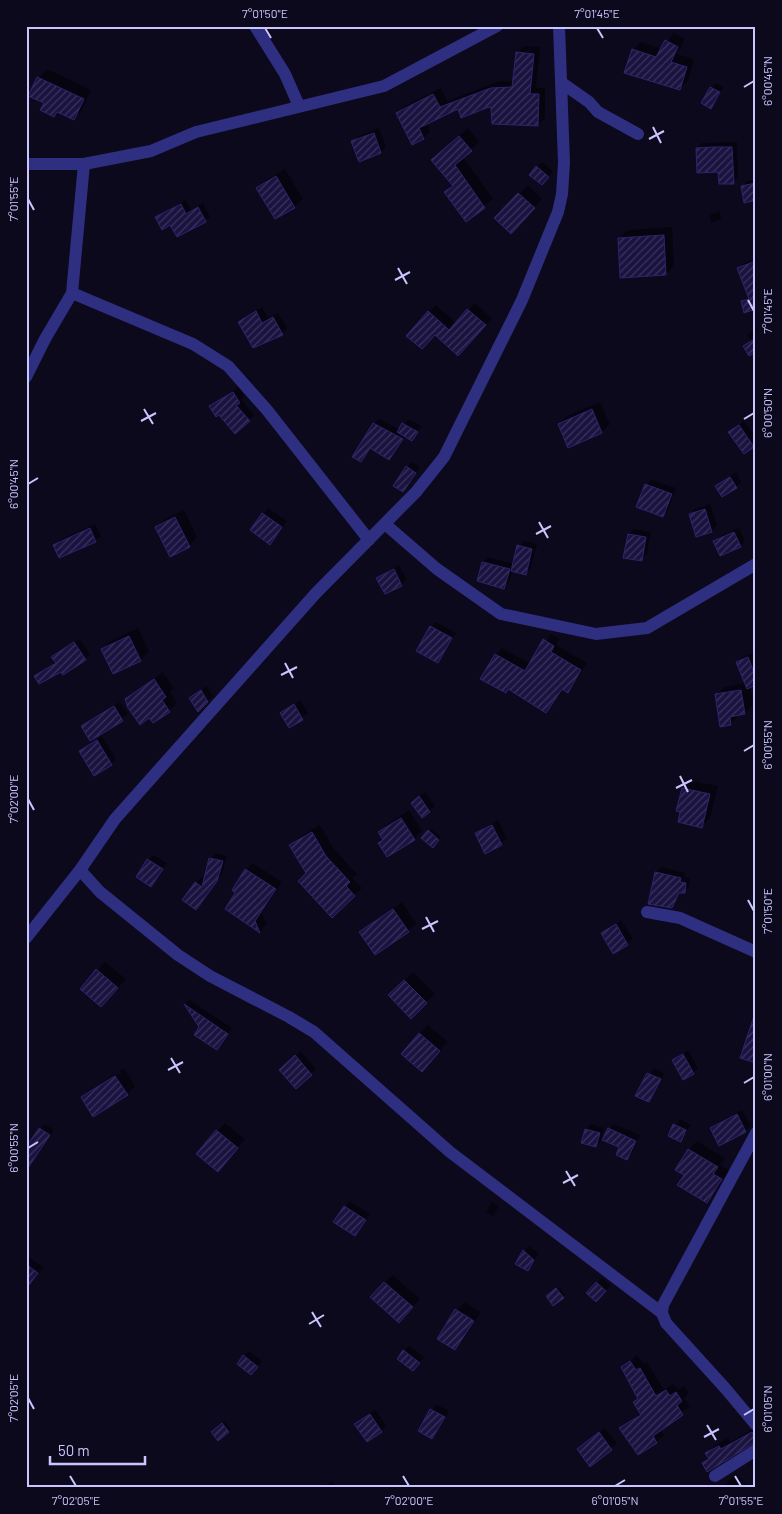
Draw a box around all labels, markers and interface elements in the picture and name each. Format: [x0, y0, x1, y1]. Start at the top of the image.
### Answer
text: 7°01'50"E [242, 6, 288, 20]
text: 7°01'45"E [574, 6, 620, 20]
text: 6°00'45"N [760, 56, 774, 106]
text: 7°01'55"E [6, 176, 20, 222]
text: 7°01'45"E [760, 288, 774, 334]
text: 6°00'50"N [760, 388, 774, 438]
text: 6°00'45"N [6, 459, 20, 509]
text: 6°00'55"N [760, 720, 774, 770]
text: 7°02'00"E [6, 774, 20, 824]
text: 7°01'50"E [760, 888, 774, 934]
text: 6°01'00"N [760, 1053, 774, 1101]
text: 6°00'55"N [6, 1123, 20, 1173]
text: 7°02'05"E [6, 1374, 20, 1422]
text: 6°01'05"N [760, 1385, 774, 1433]
scale bar [50, 1434, 145, 1466]
text: 50 m [58, 1441, 90, 1459]
text: 7°02'05"E [52, 1493, 100, 1507]
text: 7°02'00"E [384, 1493, 434, 1507]
text: 6°01'05"N [591, 1493, 639, 1507]
text: 7°01'55"E [718, 1493, 764, 1507]

